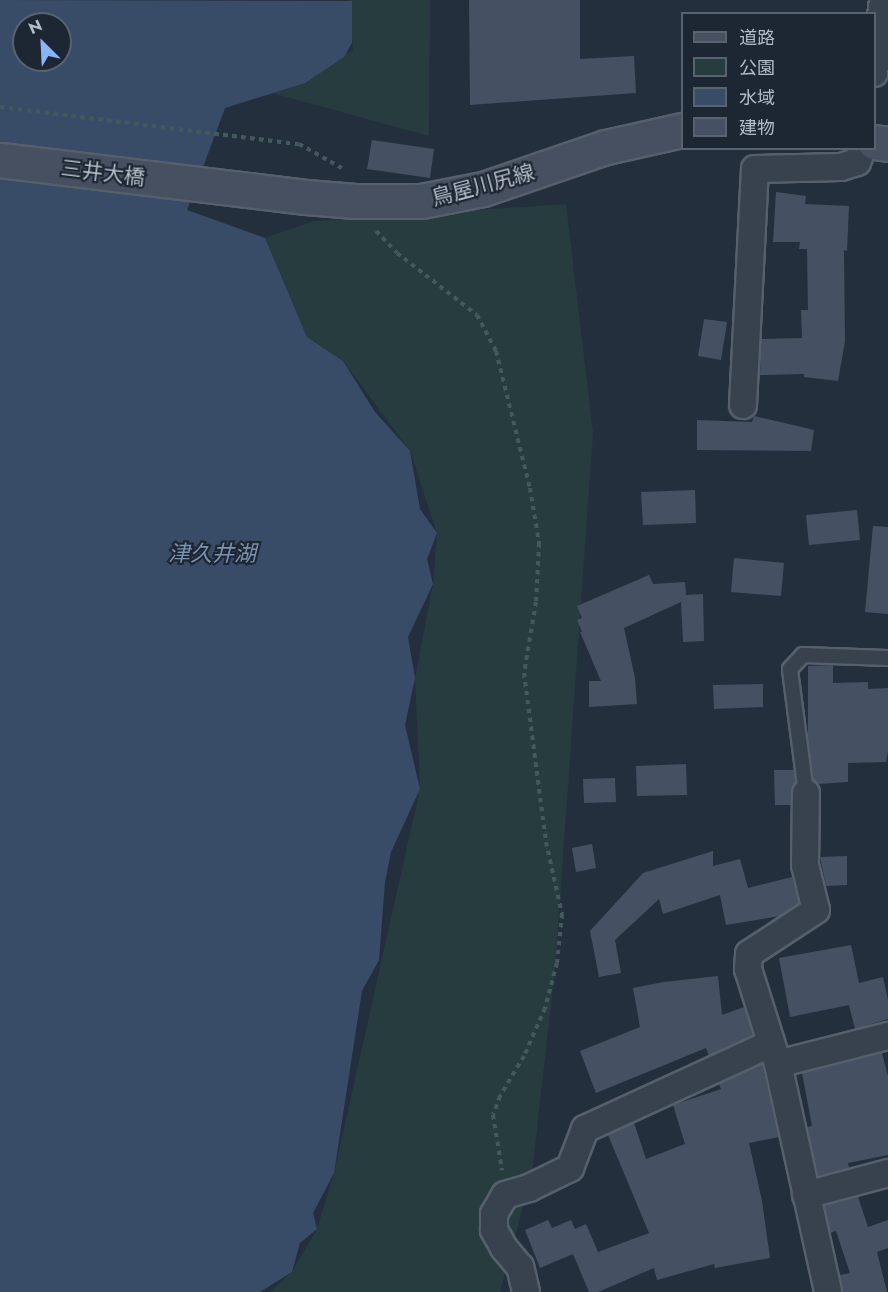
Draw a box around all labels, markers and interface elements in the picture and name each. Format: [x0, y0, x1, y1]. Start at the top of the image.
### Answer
north arrow [12, 12, 72, 72]
legend [681, 12, 876, 150]
text: N [25, 14, 46, 40]
text: 道路 [739, 25, 775, 51]
text: 公園 [739, 55, 775, 81]
text: 水域 [739, 85, 775, 111]
text: 建物 [739, 115, 775, 141]
street label: 三井大橋 [60, 155, 146, 191]
street label: 鳥屋川尻線 [429, 159, 537, 211]
water label: 津久井湖 [168, 541, 256, 567]

